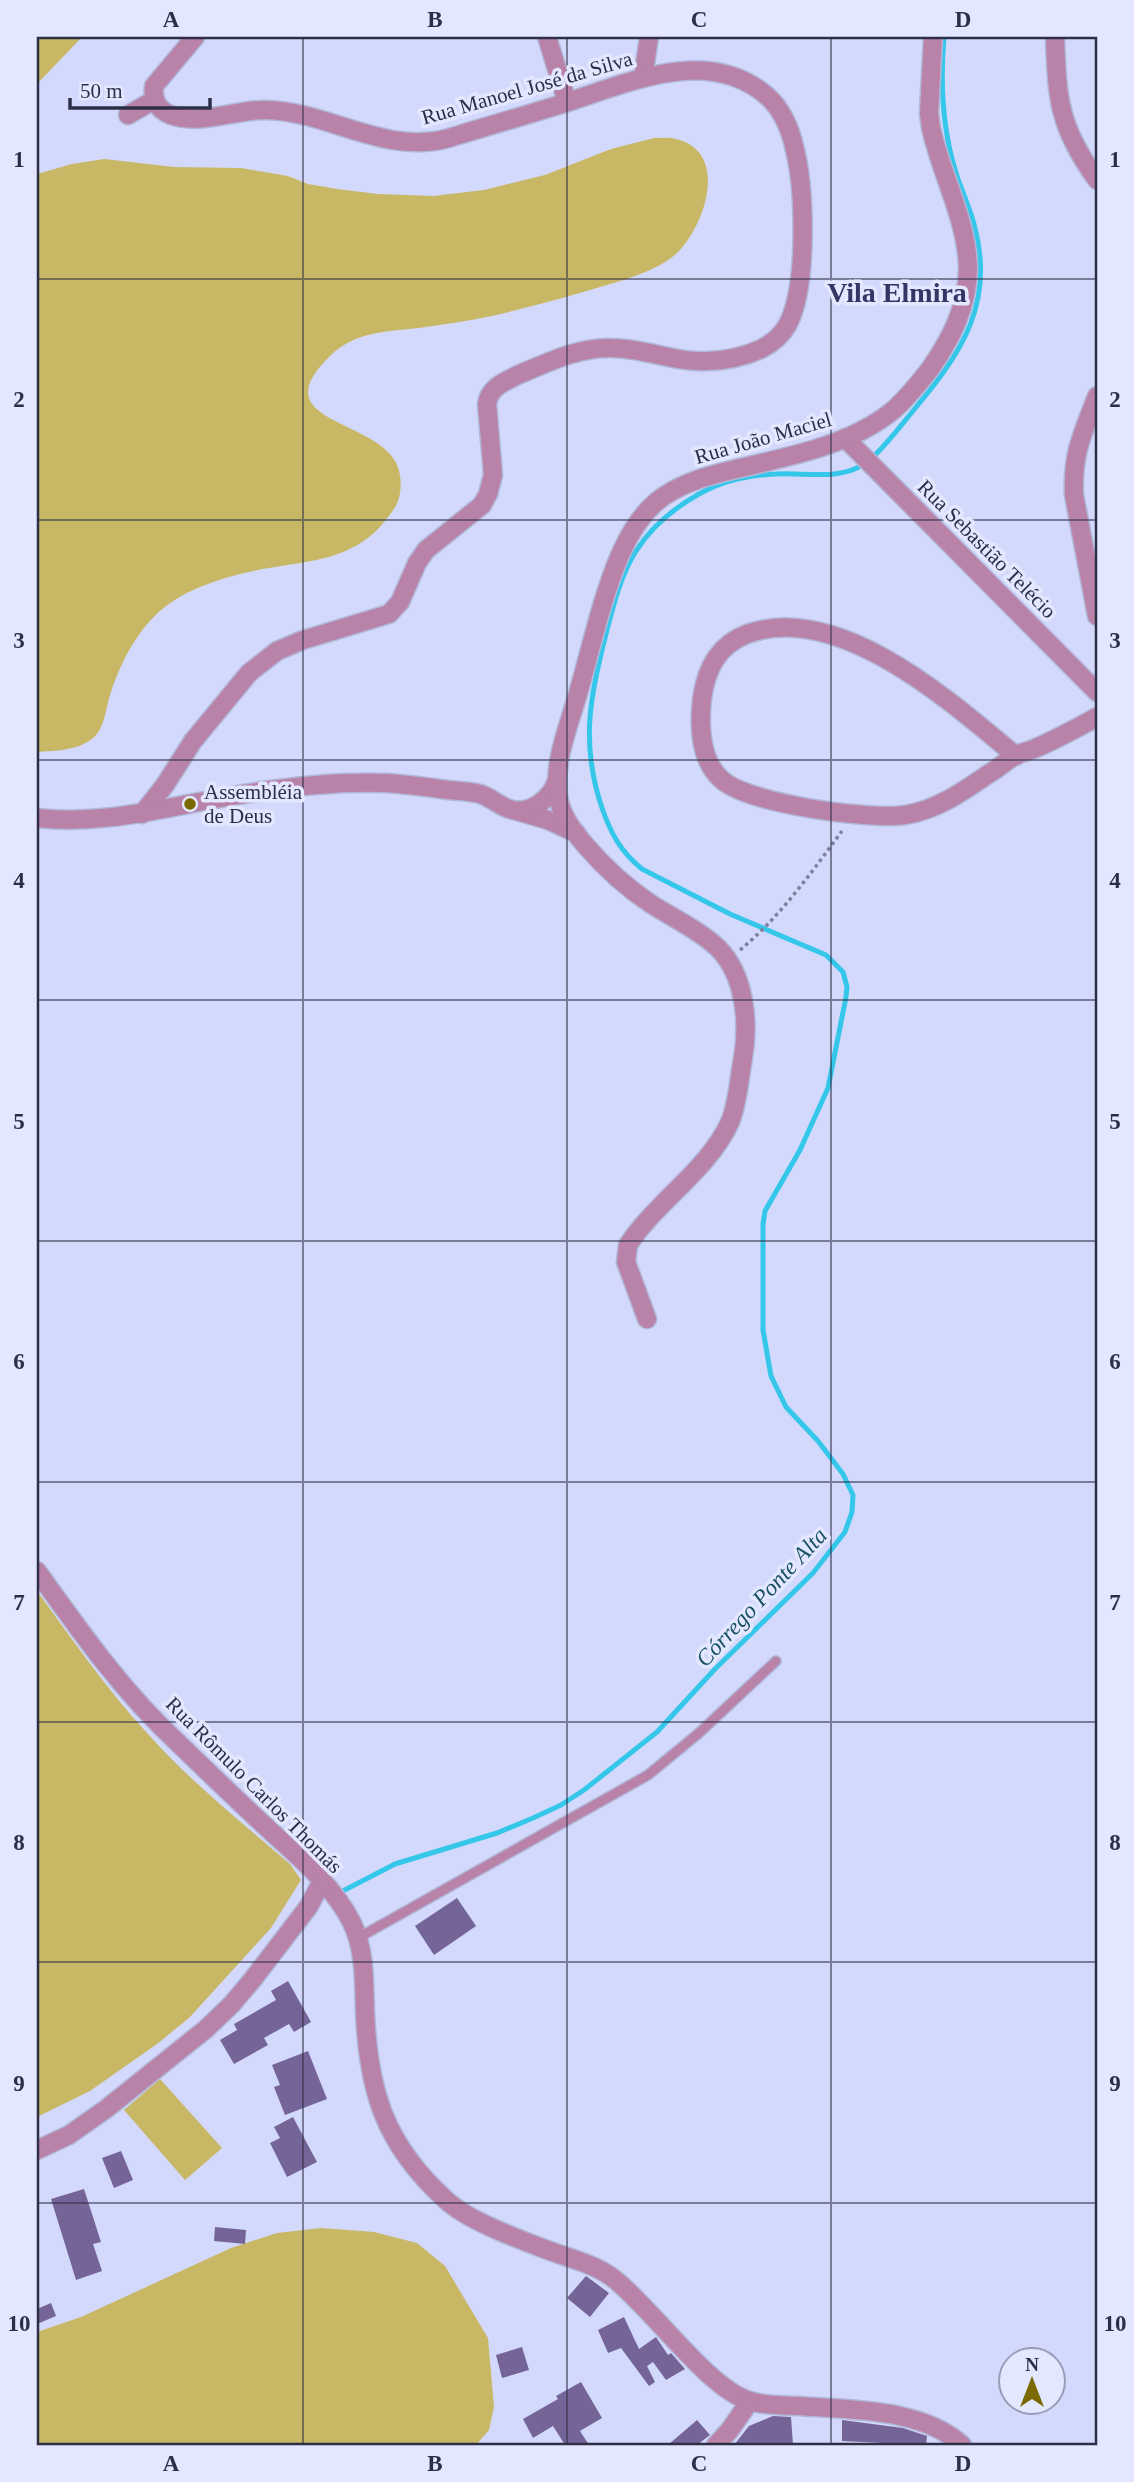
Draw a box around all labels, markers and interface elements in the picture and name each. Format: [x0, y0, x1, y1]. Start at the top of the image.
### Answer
text: A [163, 7, 180, 32]
text: B [427, 7, 443, 32]
text: C [691, 7, 707, 32]
text: D [955, 7, 971, 32]
street label: Rua Manoel José da Silva [419, 46, 636, 130]
scale bar [70, 66, 210, 110]
text: 50 m [80, 79, 123, 103]
text: 1 [13, 147, 25, 172]
text: 1 [1109, 147, 1121, 172]
district label: Vila Elmira [827, 277, 967, 308]
text: 2 [13, 387, 25, 412]
text: 2 [1109, 387, 1121, 412]
street label: Rua João Maciel [692, 407, 834, 469]
street label: Rua Sebastião Telécio [913, 475, 1061, 623]
text: 3 [13, 628, 25, 653]
text: 3 [1109, 628, 1121, 653]
place label: Assembléia de Deus [204, 780, 303, 828]
marker: Assembléia de Deus [182, 796, 198, 812]
text: 4 [13, 868, 25, 893]
text: 4 [1109, 868, 1121, 893]
text: 5 [13, 1109, 25, 1134]
text: 5 [1109, 1109, 1121, 1134]
text: 6 [13, 1349, 25, 1374]
text: 6 [1109, 1349, 1121, 1374]
water label: Córrego Ponte Alta [691, 1523, 832, 1672]
text: 7 [13, 1590, 25, 1615]
text: 7 [1109, 1590, 1121, 1615]
street label: Rua Rômulo Carlos Thomás [161, 1692, 347, 1878]
text: 8 [13, 1830, 25, 1855]
text: 8 [1109, 1830, 1121, 1855]
text: 9 [13, 2071, 25, 2096]
text: 9 [1109, 2071, 1121, 2096]
text: 10 [8, 2311, 31, 2336]
text: 10 [1104, 2311, 1127, 2336]
north arrow [998, 2346, 1068, 2416]
text: N [1025, 2354, 1039, 2375]
text: A [163, 2451, 180, 2476]
text: B [427, 2451, 443, 2476]
text: C [691, 2451, 707, 2476]
text: D [955, 2451, 971, 2476]

